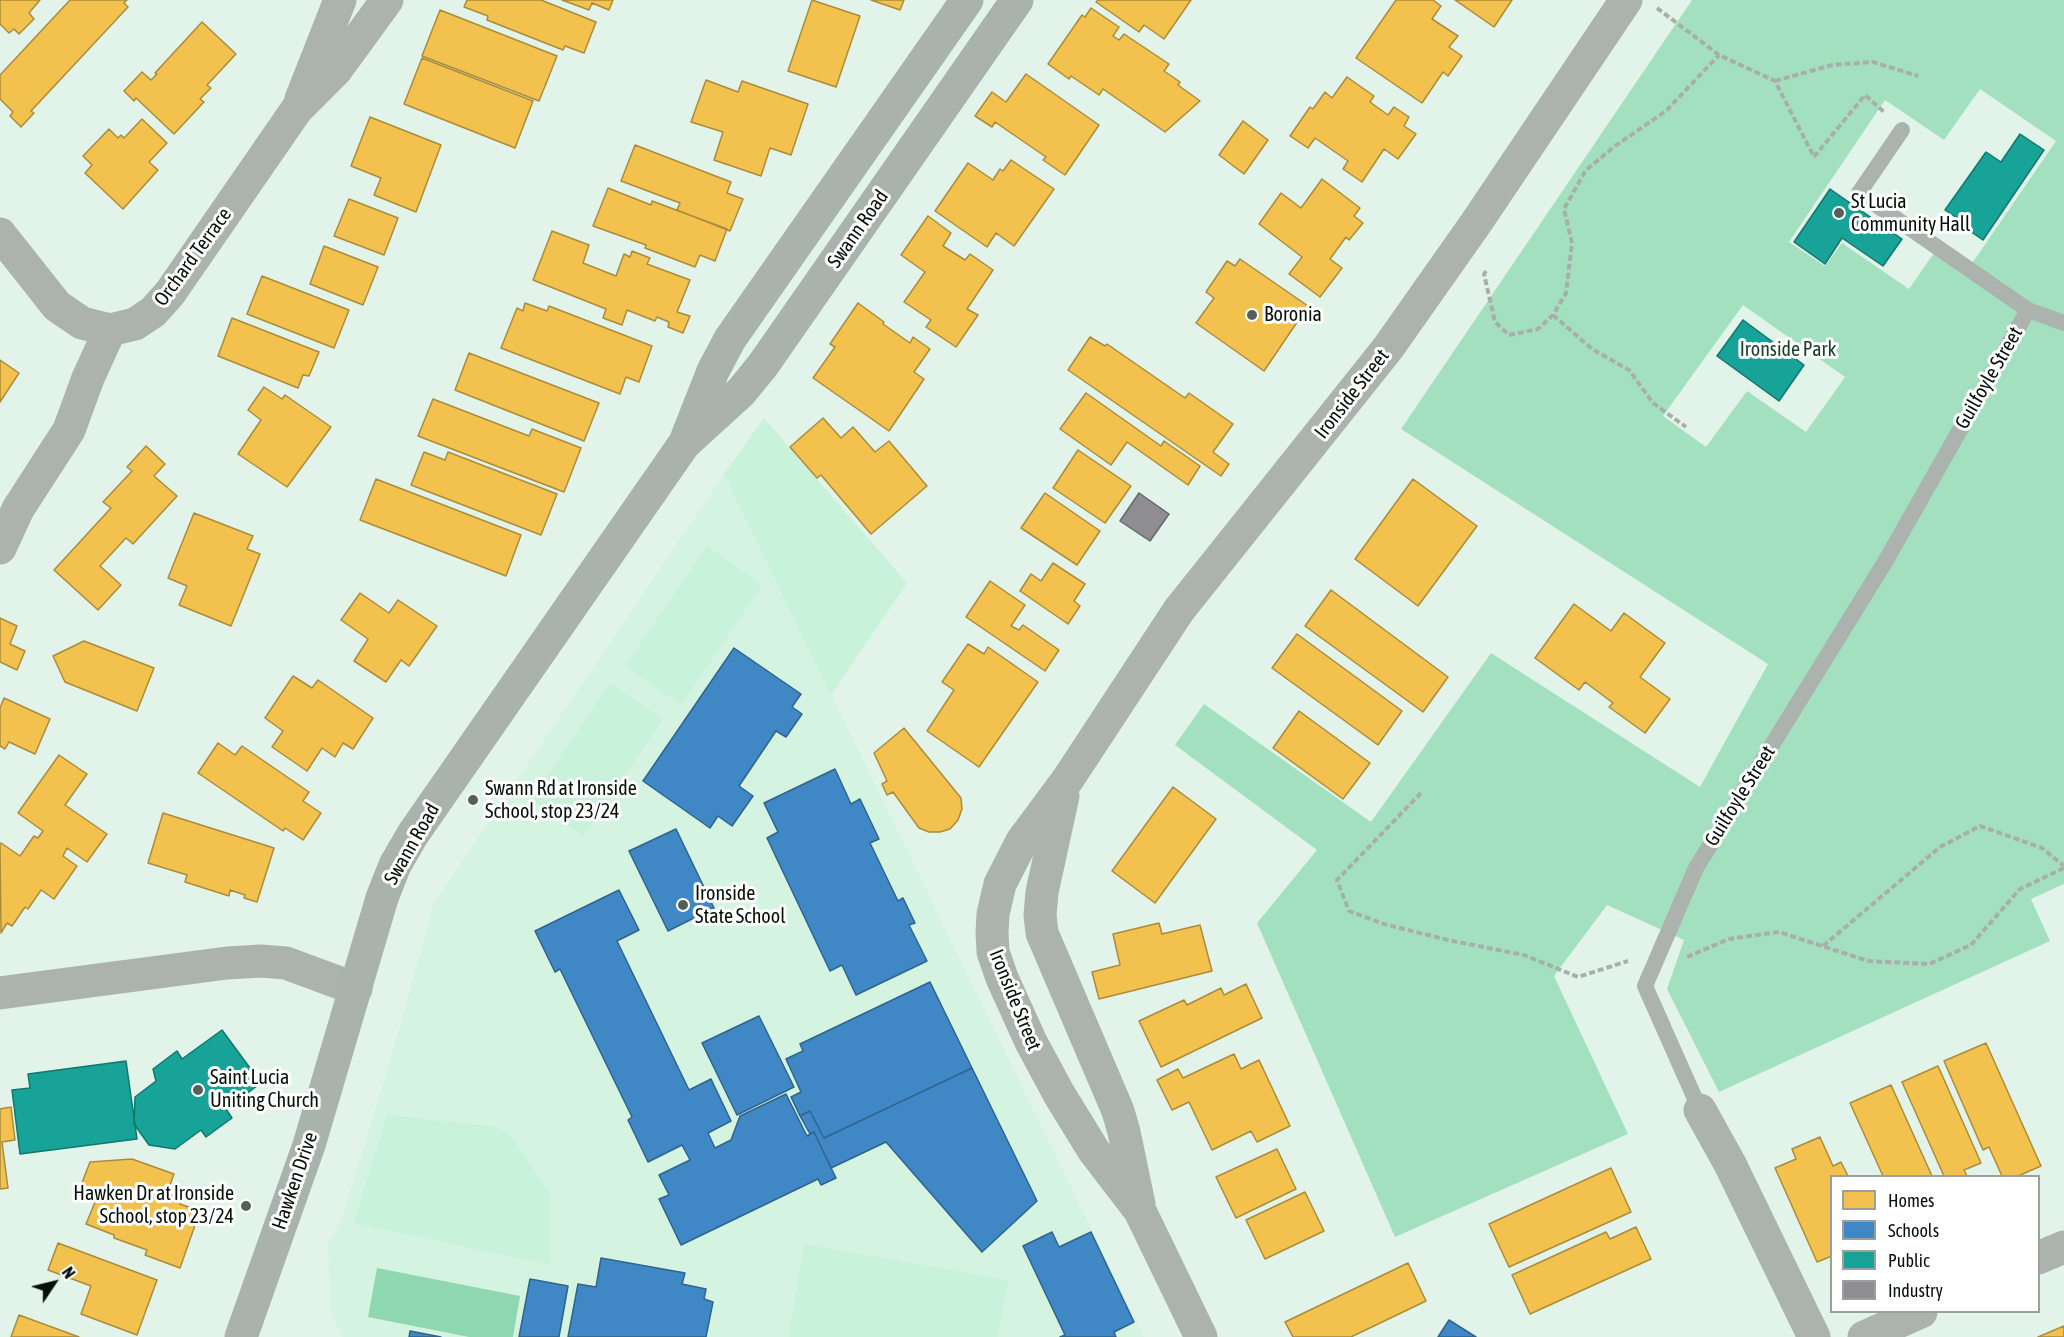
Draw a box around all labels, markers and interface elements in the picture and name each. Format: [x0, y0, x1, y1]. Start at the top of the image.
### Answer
street label: Swann Road [822, 185, 894, 273]
place label: St Lucia Community Hall [1851, 190, 1970, 237]
street label: Orchard Terrace [149, 203, 237, 311]
marker: St Lucia Community Hall [1832, 206, 1846, 220]
place label: Boronia [1264, 303, 1322, 327]
marker: Boronia [1245, 308, 1259, 322]
street label: Guilfoyle Street [1950, 323, 2028, 433]
park label: Ironside Park [1740, 338, 1836, 362]
street label: Ironside Street [1310, 344, 1394, 444]
street label: Guilfoyle Street [1700, 741, 1780, 851]
place label: Swann Rd at Ironside School, stop 23/24 [485, 777, 637, 824]
marker: Swann Rd at Ironside School, stop 23/24 [466, 793, 480, 807]
street label: Swann Road [379, 799, 445, 889]
place label: Ironside State School [695, 882, 785, 929]
marker: Ironside State School [676, 898, 690, 912]
street label: Ironside Street [984, 946, 1046, 1054]
place label: Saint Lucia Uniting Church [210, 1066, 319, 1113]
marker: Saint Lucia Uniting Church [191, 1083, 205, 1097]
street label: Hawken Drive [267, 1129, 323, 1233]
legend [1830, 1175, 2040, 1313]
place label: Hawken Dr at Ironside School, stop 23/24 [73, 1182, 234, 1229]
text: Homes [1888, 1190, 1934, 1211]
marker: Hawken Dr at Ironside School, stop 23/24 [239, 1199, 253, 1213]
text: Schools [1888, 1220, 1939, 1241]
text: Public [1888, 1250, 1930, 1271]
north arrow [24, 1253, 84, 1313]
text: N [59, 1264, 79, 1282]
text: Industry [1888, 1280, 1943, 1301]

